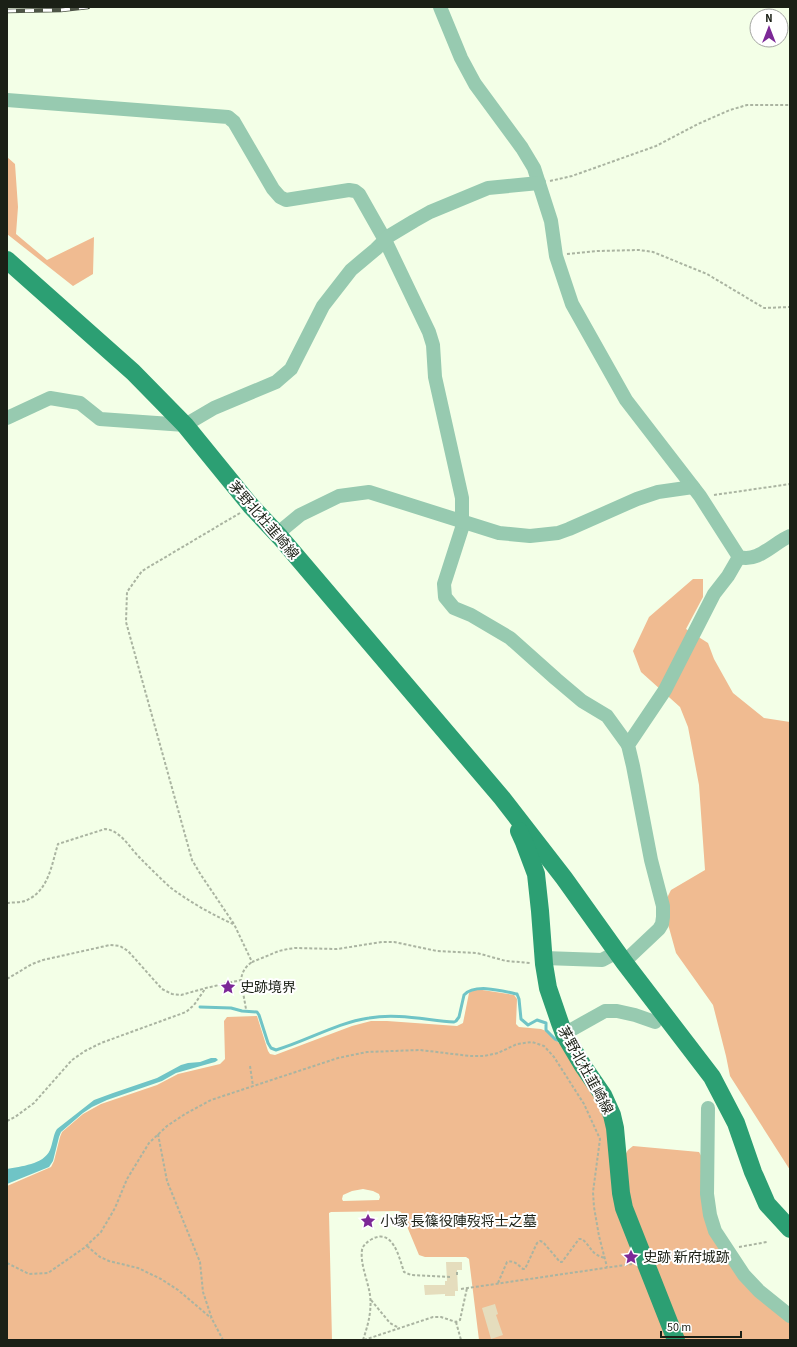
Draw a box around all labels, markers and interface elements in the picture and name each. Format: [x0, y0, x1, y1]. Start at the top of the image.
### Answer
north arrow [749, 8, 789, 48]
text: N [765, 11, 773, 26]
street label: 茅野北杜韮崎線 [224, 477, 303, 564]
place icon: 史跡境界 [219, 978, 237, 996]
place label: 史跡境界 [240, 978, 296, 998]
street label: 茅野北杜韮崎線 [553, 1023, 618, 1118]
place icon: 小塚 長篠役陣歿将士之墓 [359, 1212, 377, 1230]
place label: 小塚 長篠役陣歿将士之墓 [380, 1212, 537, 1232]
place icon: 史跡 新府城跡 [622, 1248, 640, 1266]
place label: 史跡 新府城跡 [643, 1248, 730, 1268]
scale bar [661, 1313, 741, 1339]
text: 50 m [667, 1319, 691, 1336]

